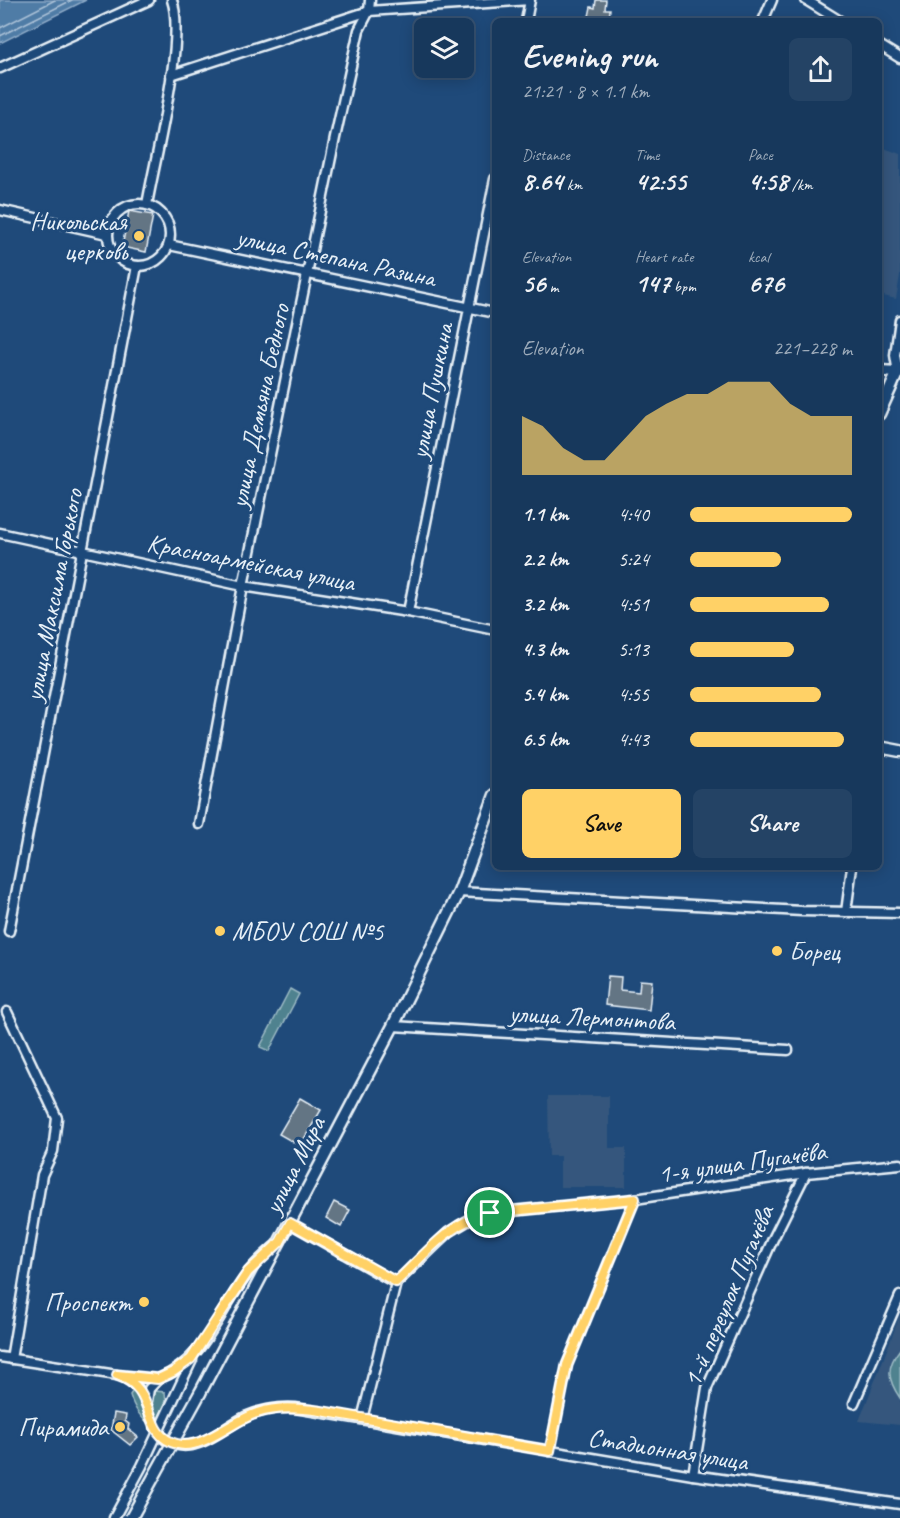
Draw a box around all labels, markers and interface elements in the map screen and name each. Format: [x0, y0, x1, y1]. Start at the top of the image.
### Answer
map controls [414, 18, 474, 78]
button: layers [414, 18, 474, 78]
text: Evening run [522, 35, 657, 77]
button: share [789, 38, 852, 101]
text: 21:21 · 8 × 1.1 km [522, 79, 649, 104]
text: Distance [522, 145, 570, 165]
text: Time [635, 145, 659, 165]
text: Pace [748, 145, 773, 165]
text: 8.64 [522, 165, 563, 198]
text: 42:55 [635, 165, 686, 198]
text: 4:58 [748, 165, 788, 198]
text: km [563, 175, 582, 195]
text: /km [788, 175, 813, 195]
place label: Никольская церковь [30, 205, 129, 268]
street label: улица Степана Разина [232, 220, 441, 295]
marker: Никольская церковь [132, 229, 146, 243]
text: Elevation [522, 247, 571, 267]
text: Heart rate [635, 247, 693, 267]
text: kcal [748, 247, 769, 267]
text: 56 [522, 267, 546, 300]
text: 147 [635, 267, 670, 300]
text: 676 [748, 267, 784, 300]
text: m [546, 277, 558, 297]
text: bpm [670, 277, 696, 297]
street label: улица Демьяна Бедного [221, 299, 298, 513]
street label: улица Пушкина [402, 318, 461, 464]
text: Elevation [522, 336, 584, 361]
text: 221–228 m [773, 336, 852, 361]
street label: улица Максима Горького [16, 484, 91, 706]
text: 1.1 km [522, 502, 569, 527]
text: 4:40 [618, 502, 649, 527]
street label: Красноармейская улица [144, 526, 359, 599]
text: 2.2 km [522, 547, 569, 572]
text: 5:24 [618, 547, 649, 572]
text: 3.2 km [522, 592, 569, 617]
text: 4:51 [618, 592, 649, 617]
text: 4.3 km [522, 637, 569, 662]
text: 5:13 [618, 637, 649, 662]
text: 5.4 km [522, 682, 568, 707]
text: 4:55 [618, 682, 649, 707]
text: 6.5 km [522, 727, 569, 752]
text: 4:43 [618, 727, 649, 752]
button: Save [522, 789, 681, 858]
button: Share [693, 789, 852, 858]
place label: МБОУ СОШ №5 [232, 915, 385, 948]
marker: МБОУ СОШ №5 [213, 924, 227, 938]
place label: Борец [789, 935, 841, 968]
marker: Борец [770, 944, 784, 958]
street label: улица Лермонтова [506, 997, 677, 1038]
street label: улица Мира [255, 1110, 334, 1221]
street label: 1-я улица Пугачёва [656, 1134, 830, 1191]
pin [464, 1187, 515, 1238]
icon: arrive [473, 1196, 506, 1229]
street label: 1-й переулок Пугачёва [675, 1199, 782, 1392]
place label: Проспект [45, 1286, 134, 1319]
marker: Проспект [137, 1295, 151, 1309]
place label: Пирамида [18, 1411, 110, 1444]
marker: Пирамида [113, 1420, 127, 1434]
street label: Стадионная улица [586, 1421, 752, 1479]

